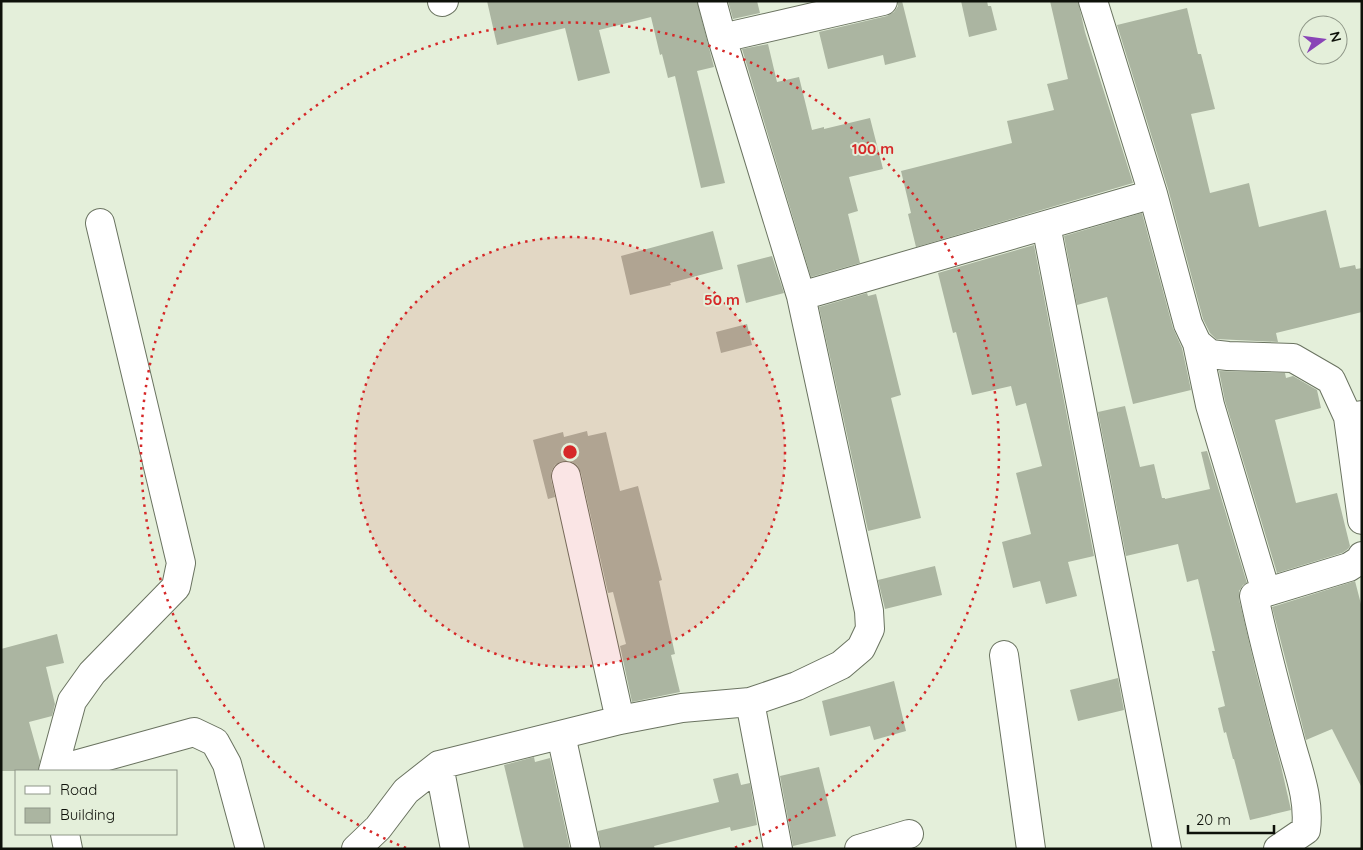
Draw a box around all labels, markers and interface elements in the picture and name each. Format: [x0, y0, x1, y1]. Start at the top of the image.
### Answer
north arrow [1298, 15, 1348, 65]
text: N [1326, 30, 1346, 44]
text: 100 m [852, 139, 894, 158]
text: 50 m [704, 290, 740, 309]
centre of rings [561, 443, 579, 461]
legend [15, 770, 178, 835]
text: Road [60, 780, 97, 799]
scale bar [1188, 802, 1274, 834]
text: Building [60, 805, 115, 824]
text: 20 m [1196, 810, 1231, 829]

